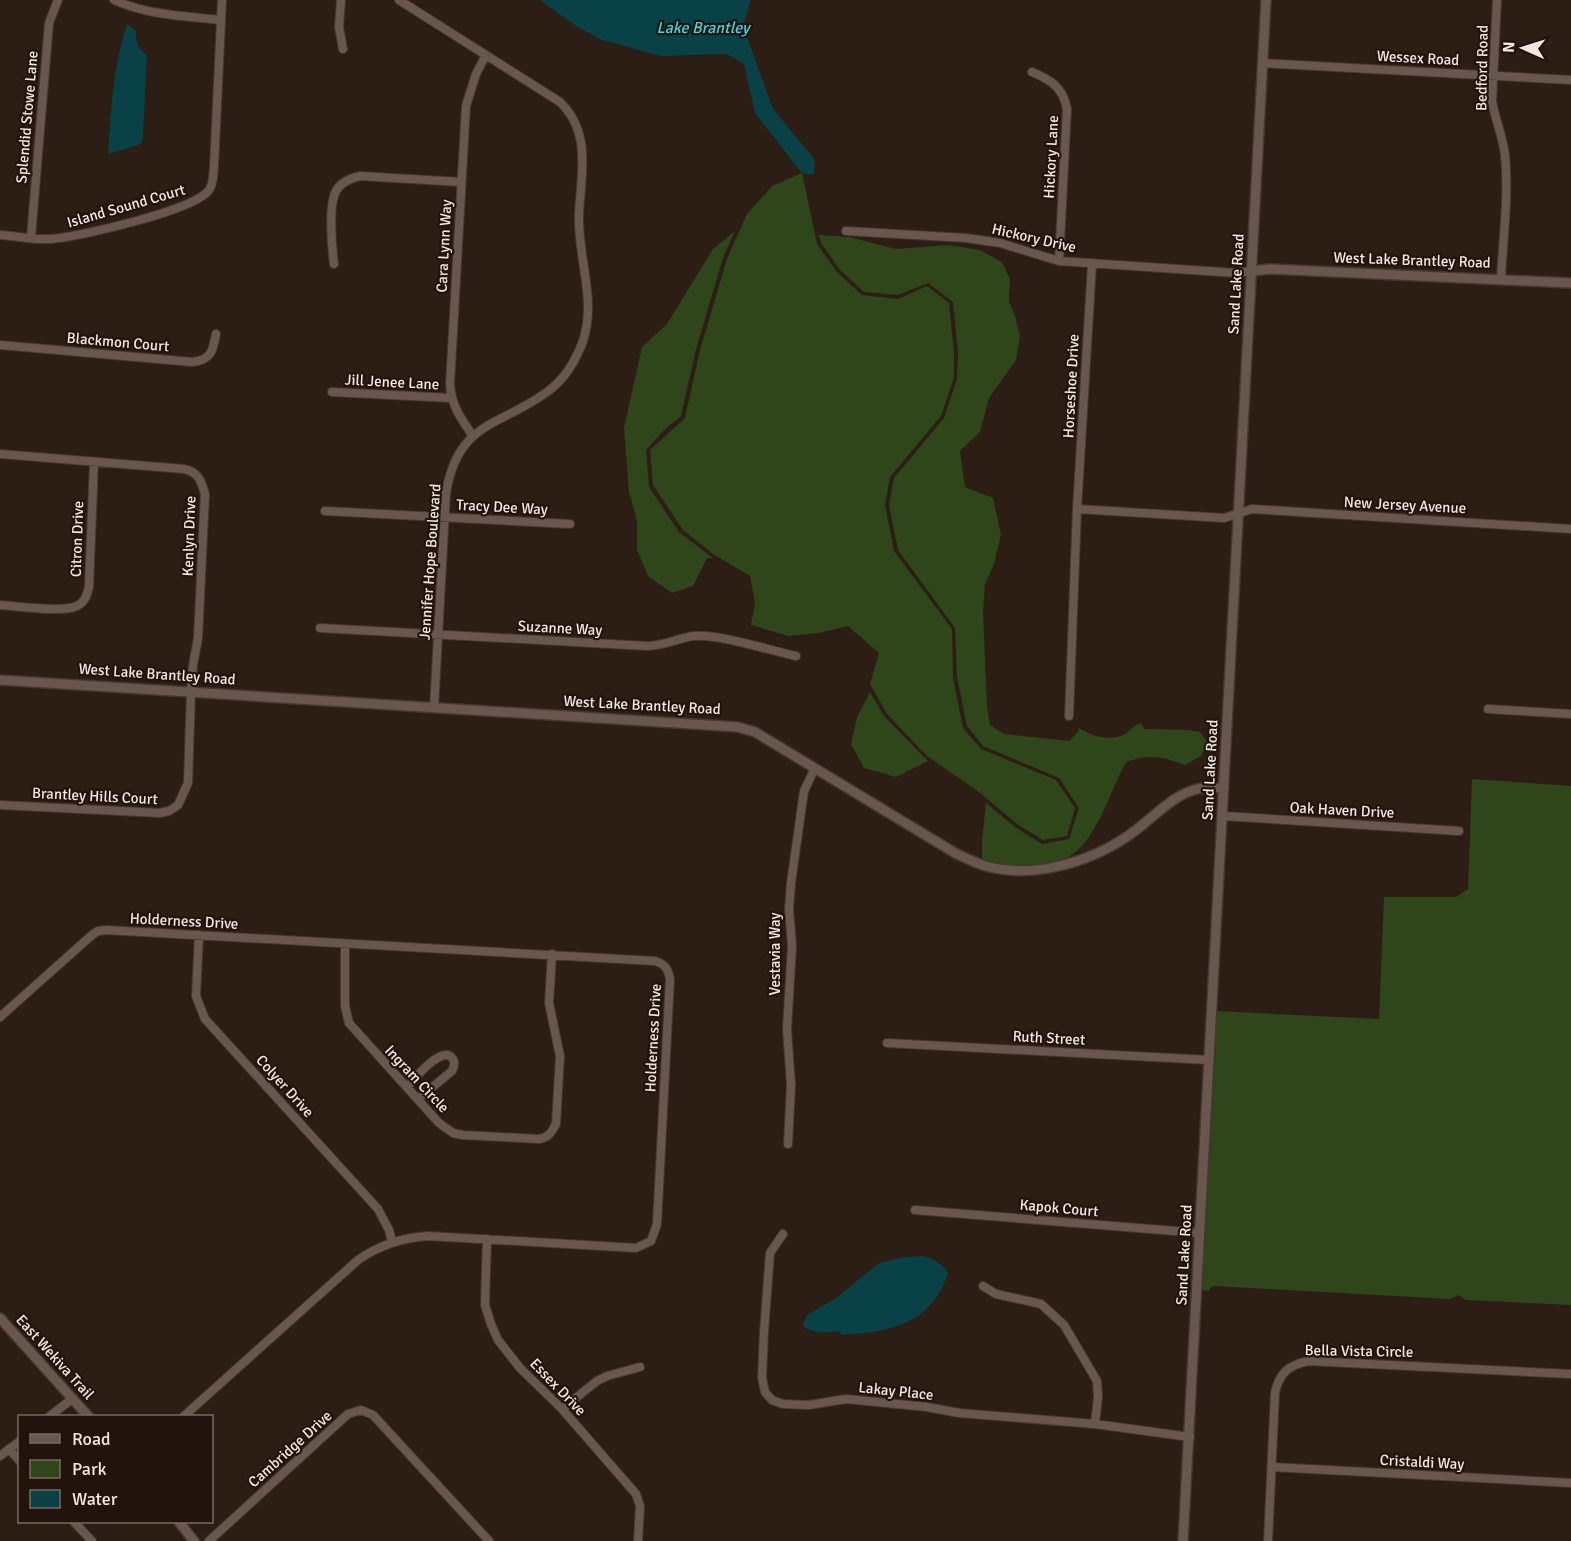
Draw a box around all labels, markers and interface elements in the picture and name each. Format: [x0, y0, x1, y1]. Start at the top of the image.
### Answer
water label: Lake Brantley [656, 18, 752, 38]
north arrow [1493, 18, 1553, 78]
street label: Bedford Road [1472, 25, 1492, 111]
text: N [1499, 41, 1519, 53]
street label: Wessex Road [1376, 47, 1460, 69]
street label: Splendid Stowe Lane [12, 50, 42, 184]
street label: Hickory Lane [1040, 115, 1062, 199]
street label: Island Sound Court [65, 181, 187, 231]
street label: Cara Lynn Way [433, 199, 455, 293]
street label: Hickory Drive [990, 220, 1078, 256]
street label: Sand Lake Road [1224, 233, 1248, 335]
street label: West Lake Brantley Road [1333, 248, 1491, 272]
street label: Blackmon Court [66, 329, 170, 355]
street label: Horseshoe Drive [1059, 333, 1083, 439]
street label: Jill Jenee Lane [344, 371, 440, 393]
street label: Jennifer Hope Boulevard [416, 483, 444, 641]
street label: New Jersey Avenue [1343, 493, 1467, 517]
street label: Kenlyn Drive [179, 495, 199, 577]
street label: Tracy Dee Way [456, 496, 548, 518]
street label: Citron Drive [67, 501, 87, 577]
street label: Suzanne Way [517, 617, 603, 639]
street label: West Lake Brantley Road [78, 660, 236, 688]
street label: West Lake Brantley Road [563, 692, 721, 718]
street label: Sand Lake Road [1198, 719, 1222, 821]
street label: Brantley Hills Court [32, 784, 158, 808]
street label: Oak Haven Drive [1289, 798, 1395, 822]
street label: Holderness Drive [129, 909, 239, 933]
street label: Vestavia Way [766, 913, 784, 995]
street label: Holderness Drive [641, 983, 665, 1093]
street label: Ruth Street [1012, 1027, 1086, 1049]
street label: Ingram Circle [381, 1041, 453, 1117]
street label: Colyer Drive [252, 1051, 318, 1121]
street label: Kapok Court [1019, 1196, 1099, 1220]
street label: Sand Lake Road [1172, 1204, 1196, 1306]
street label: East Wekiva Trail [12, 1311, 98, 1403]
street label: Bella Vista Circle [1304, 1341, 1414, 1361]
street label: Essex Drive [526, 1355, 590, 1419]
street label: Lakay Place [858, 1378, 934, 1404]
street label: Cambridge Drive [244, 1407, 336, 1491]
legend [18, 1415, 213, 1523]
text: Road [72, 1428, 111, 1450]
street label: Cristaldi Way [1379, 1451, 1465, 1473]
text: Park [72, 1458, 107, 1480]
text: Water [72, 1488, 118, 1510]

